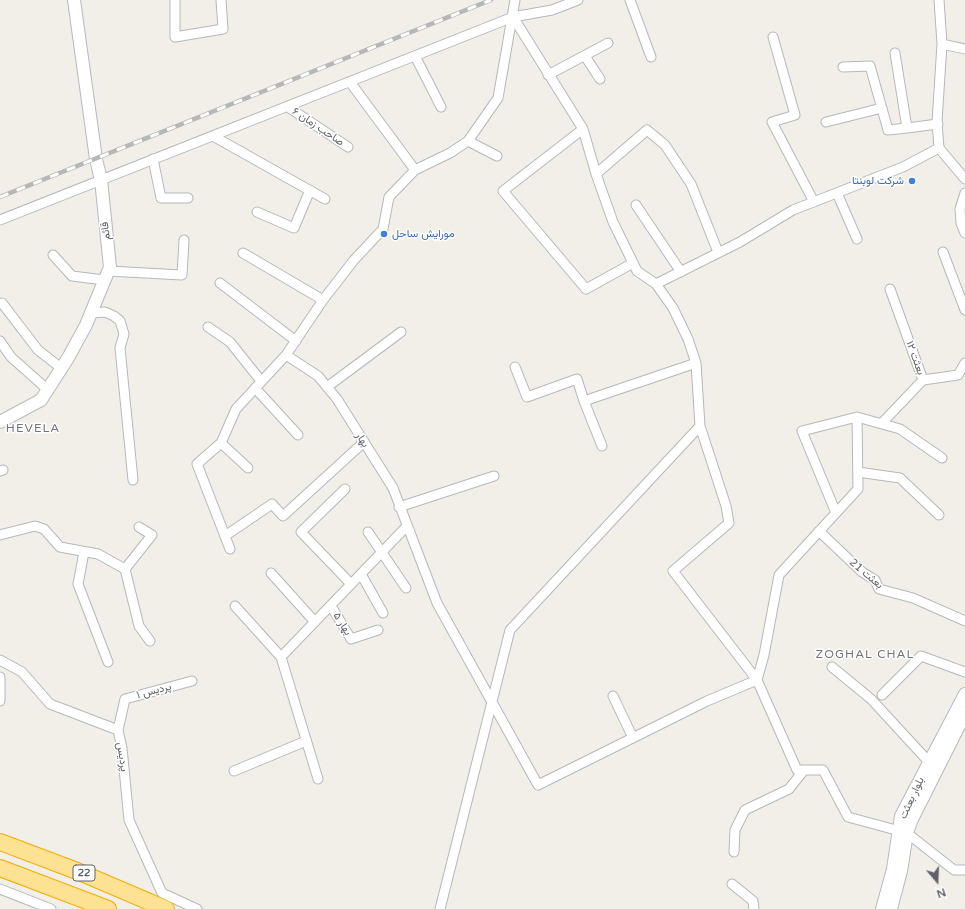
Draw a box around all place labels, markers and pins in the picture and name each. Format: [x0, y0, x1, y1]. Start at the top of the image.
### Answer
place label: شرکت لوبنتا [852, 174, 904, 188]
marker: شرکت لوبنتا [907, 176, 917, 186]
place label: مورایش ساحل [392, 227, 455, 241]
marker: مورایش ساحل [379, 229, 389, 239]

